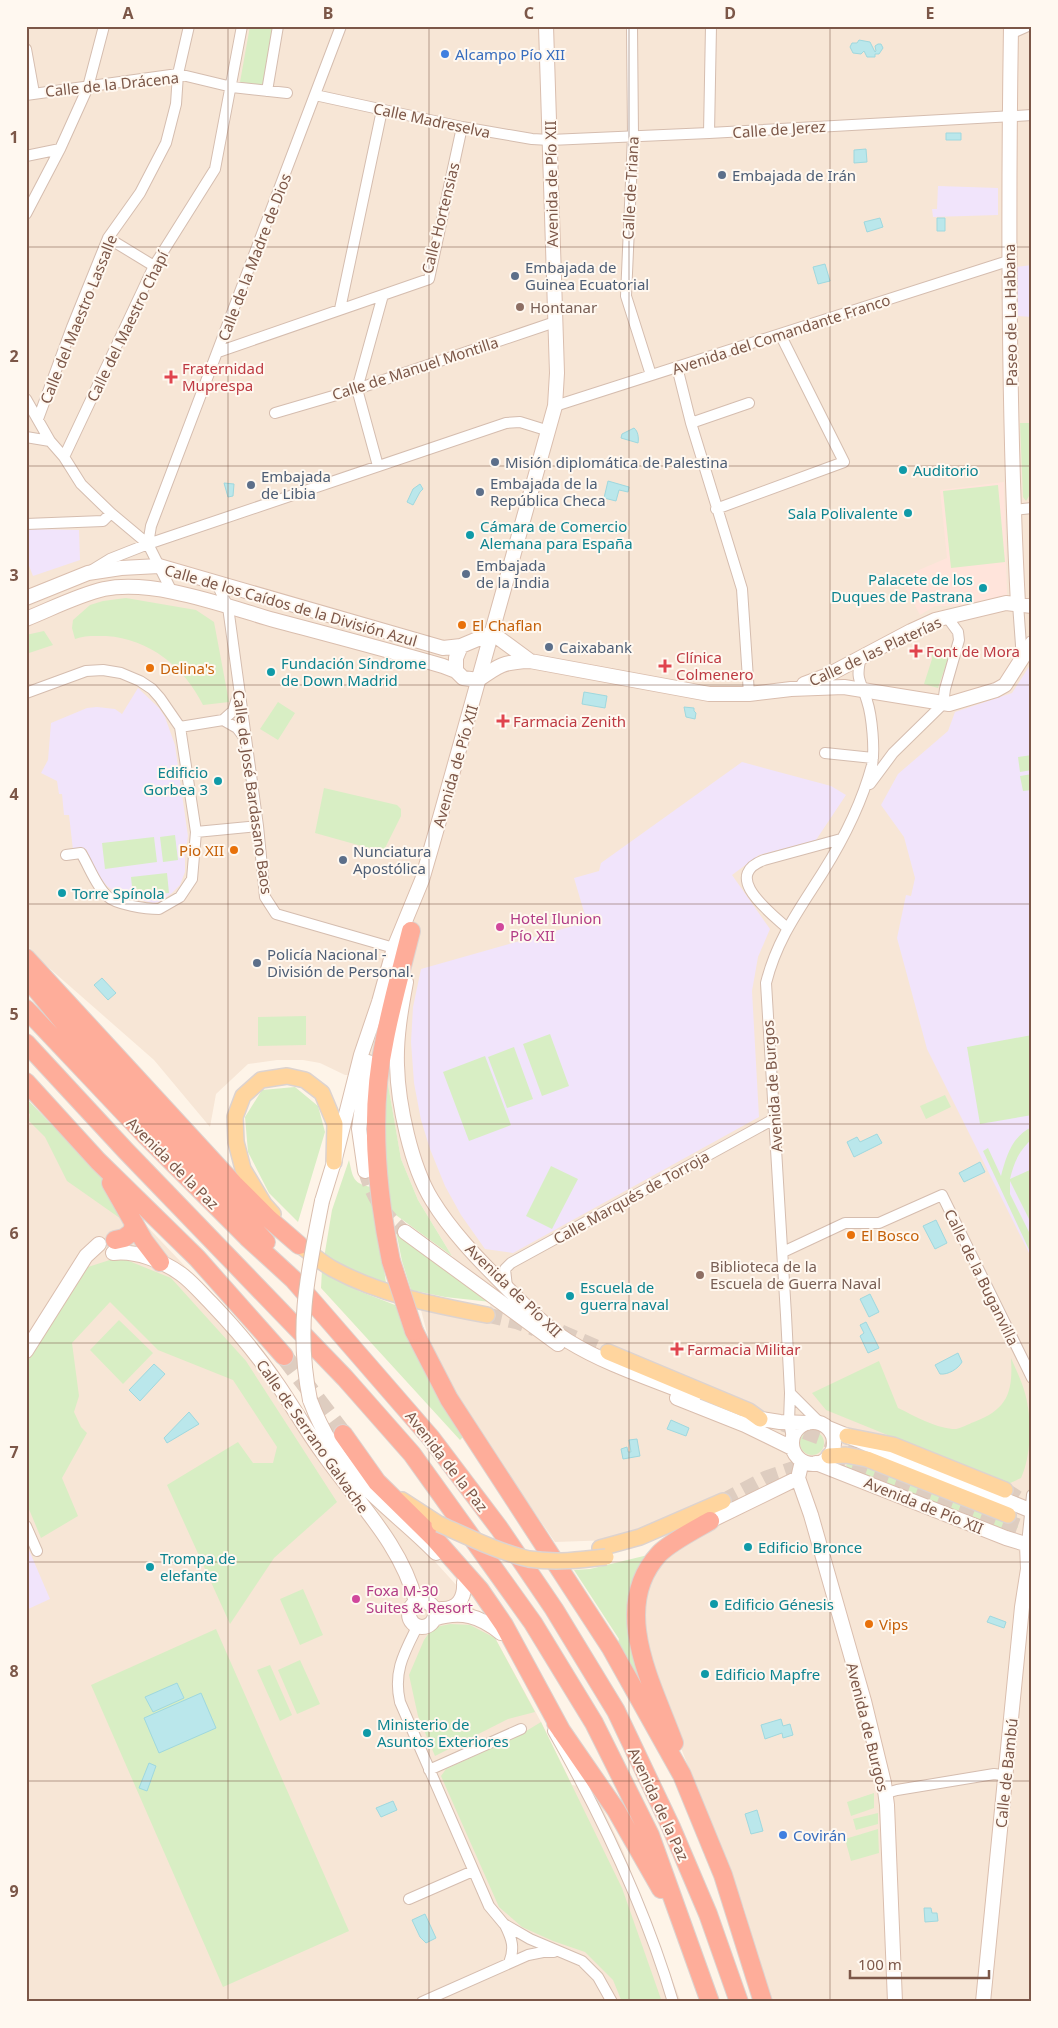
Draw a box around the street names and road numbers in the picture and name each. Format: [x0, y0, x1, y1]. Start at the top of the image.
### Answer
street label: Calle de la Drácena [44, 67, 180, 101]
street label: Calle Madreselva [372, 98, 492, 142]
street label: Calle de Jerez [732, 116, 826, 142]
street label: Avenida de Pío XII [540, 120, 562, 248]
street label: Calle de Triana [617, 136, 643, 240]
street label: Calle Hortensias [416, 160, 464, 276]
street label: Calle de la Madre de Dios [213, 170, 295, 344]
street label: Calle del Maestro Lassalle [35, 231, 121, 407]
street label: Paseo de La Habana [999, 243, 1021, 387]
street label: Calle del Maestro Chapí [82, 246, 173, 405]
street label: Avenida del Comandante Franco [669, 289, 893, 379]
street label: Calle de Manuel Montilla [329, 332, 501, 404]
street label: Calle de los Caídos de la División Azul [162, 559, 420, 651]
street label: Calle de las Platerías [806, 612, 944, 690]
street label: Calle de José Bardasano Baos [229, 688, 277, 896]
street label: Avenida de Pío XII [428, 702, 482, 830]
street label: Avenida de Burgos [757, 1019, 787, 1153]
street label: Avenida de la Paz [123, 1113, 223, 1213]
street label: Calle Marqués de Torroja [549, 1146, 713, 1248]
street label: Calle de la Buganvilla [940, 1206, 1024, 1348]
street label: Avenida de Pío XII [461, 1239, 567, 1341]
street label: Calle de Serrano Galvache [252, 1355, 374, 1517]
street label: Avenida de la Paz [401, 1407, 493, 1515]
street label: Avenida de Pío XII [861, 1472, 987, 1538]
street label: Avenida de Burgos [842, 1660, 894, 1794]
street label: Calle de Bambú [990, 1717, 1022, 1829]
street label: Avenida de la Paz [624, 1744, 694, 1864]

